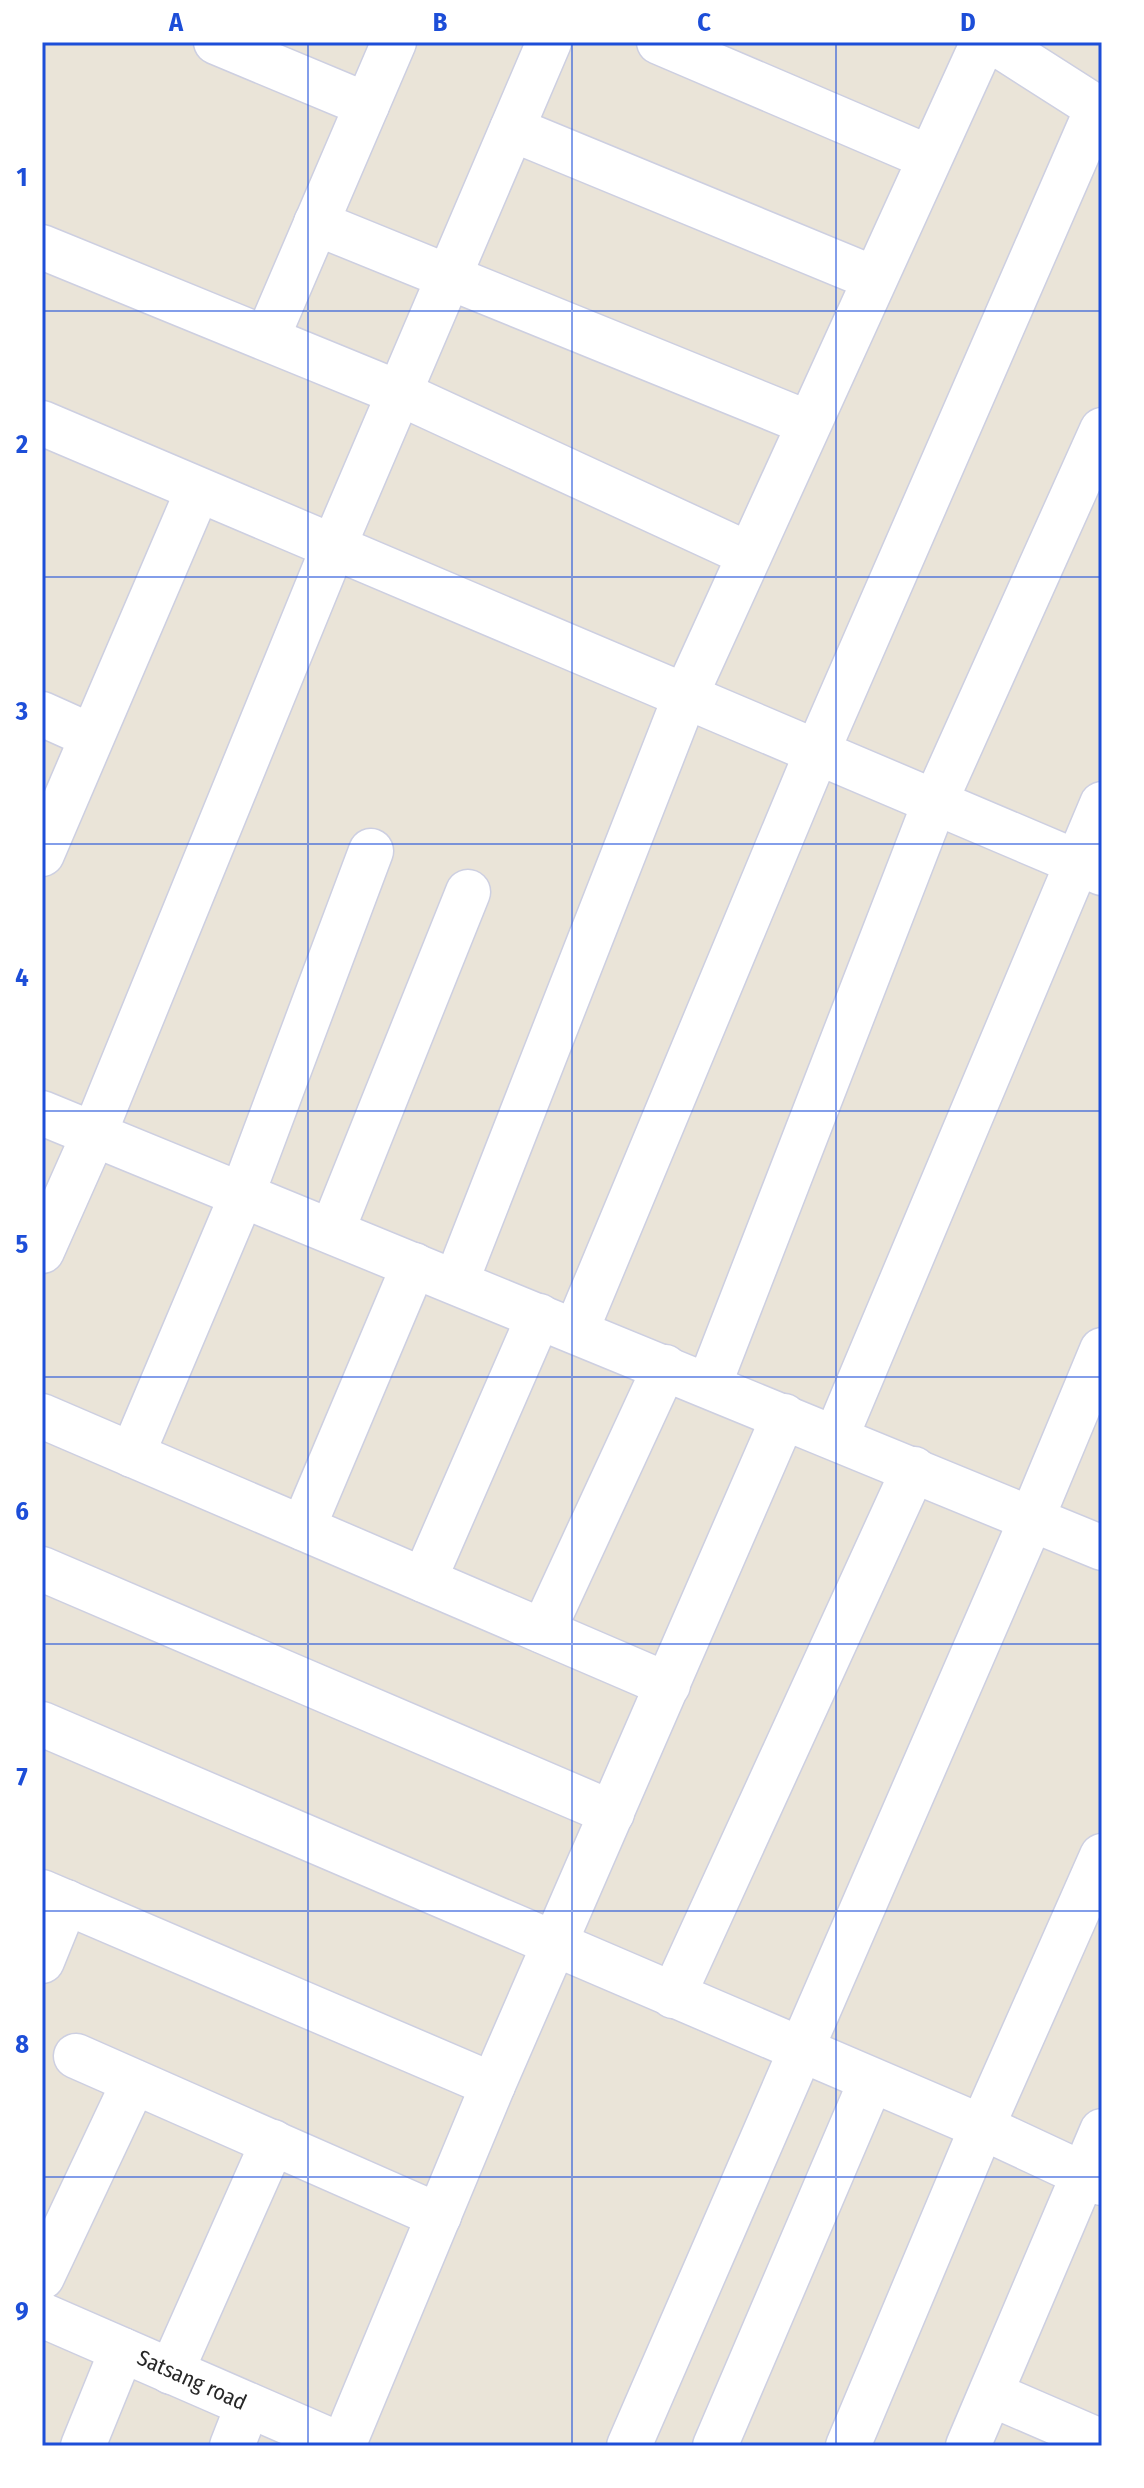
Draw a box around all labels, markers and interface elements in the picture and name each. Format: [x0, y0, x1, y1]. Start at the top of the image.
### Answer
text: A [168, 7, 184, 38]
text: B [433, 7, 448, 38]
text: C [697, 7, 711, 38]
text: D [960, 7, 976, 38]
text: 1 [17, 162, 28, 193]
text: 2 [15, 429, 28, 460]
text: 3 [15, 696, 28, 727]
text: 4 [15, 962, 29, 993]
text: 5 [16, 1229, 29, 1260]
text: 6 [15, 1496, 29, 1527]
text: 7 [16, 1762, 28, 1793]
text: 8 [15, 2029, 29, 2060]
text: 9 [15, 2296, 29, 2327]
street label: Satsang road [133, 2344, 251, 2416]

